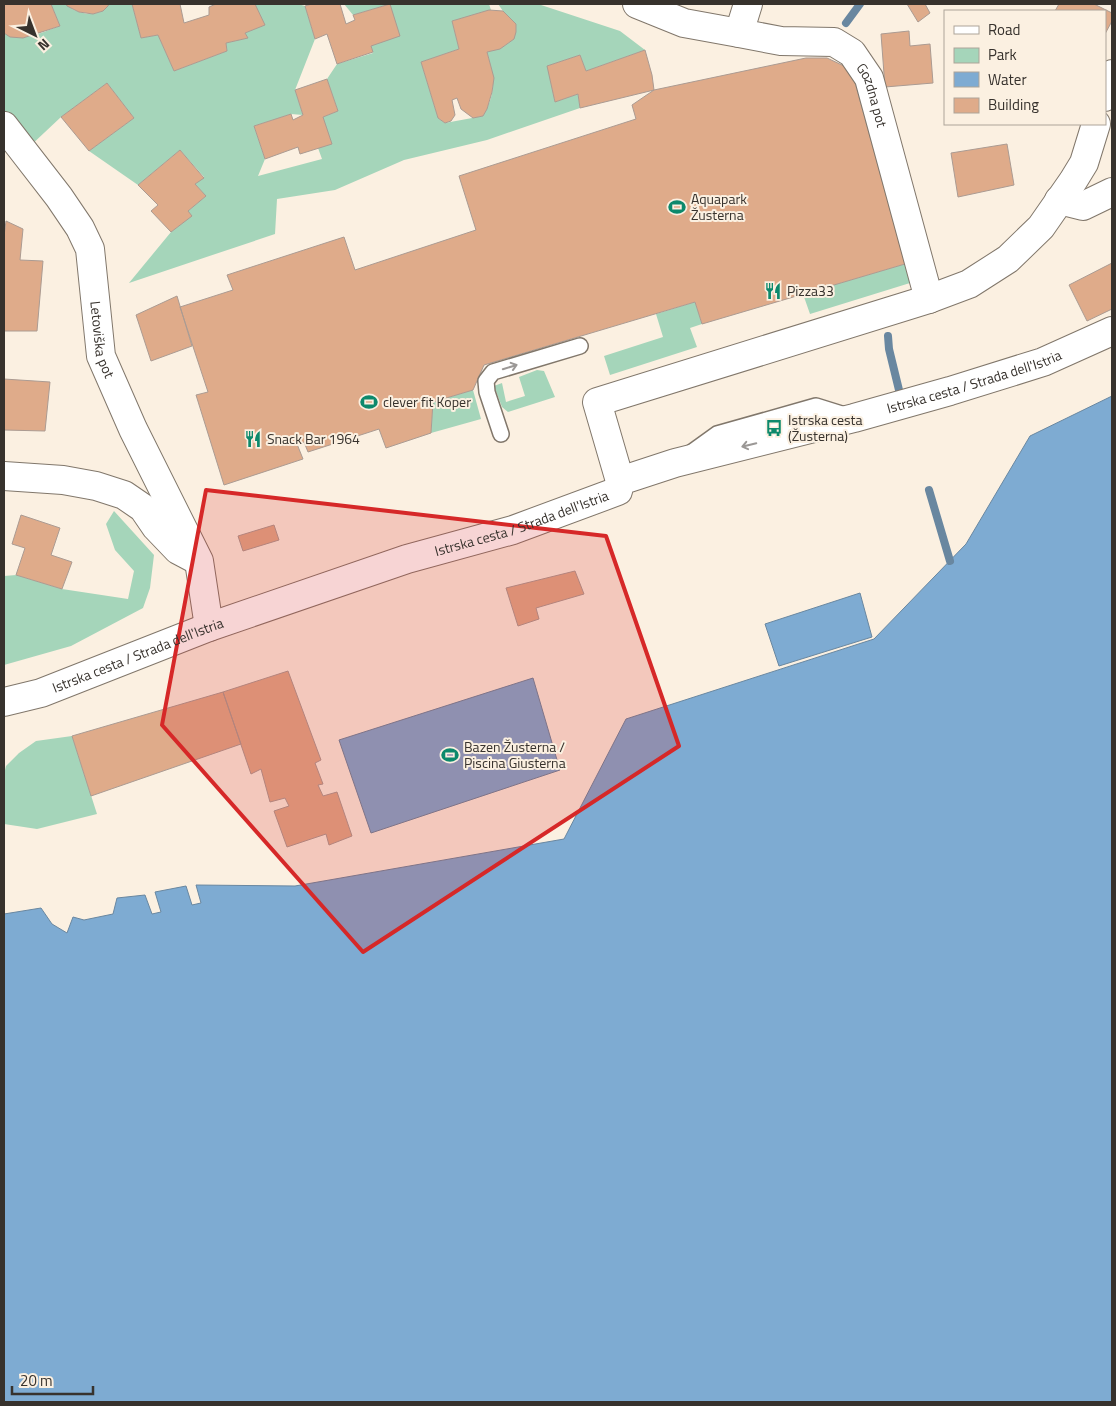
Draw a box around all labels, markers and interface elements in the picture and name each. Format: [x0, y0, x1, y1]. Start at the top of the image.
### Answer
north arrow [10, 10, 60, 60]
legend [944, 10, 1106, 125]
text: Road [988, 18, 1020, 41]
text: N [33, 34, 55, 56]
text: Park [988, 43, 1017, 66]
street label: Gozdna pot [852, 58, 893, 130]
text: Water [988, 68, 1027, 91]
text: Building [988, 93, 1039, 116]
place label: Aquapark Žusterna [691, 188, 747, 225]
sports icon: Aquapark Žusterna [667, 197, 687, 217]
place label: Pizza33 [787, 280, 834, 301]
restaurant icon: Pizza33 [763, 281, 783, 301]
street label: Letoviška pot [85, 300, 120, 381]
street label: Istrska cesta / Strada dell'Istria [884, 344, 1065, 418]
one-way arrow [501, 361, 517, 371]
place label: clever fit Koper [383, 391, 471, 412]
sports icon: clever fit Koper [359, 392, 379, 412]
place label: Istrska cesta (Žusterna) [788, 409, 863, 446]
bus stop icon: Istrska cesta (Žusterna) [764, 418, 784, 438]
place label: Snack Bar 1964 [267, 428, 360, 449]
restaurant icon: Snack Bar 1964 [243, 429, 263, 449]
one-way arrow [742, 441, 758, 450]
street label: Istrska cesta / Strada dell'Istria [432, 484, 611, 561]
street label: Istrska cesta / Strada dell'Istria [49, 612, 226, 698]
place label: Bazen Žusterna / Piscina Giusterna [464, 736, 566, 773]
sports icon: Bazen Žusterna / Piscina Giusterna [440, 745, 460, 765]
scale bar [12, 1364, 94, 1396]
text: 20 m [20, 1369, 53, 1392]

